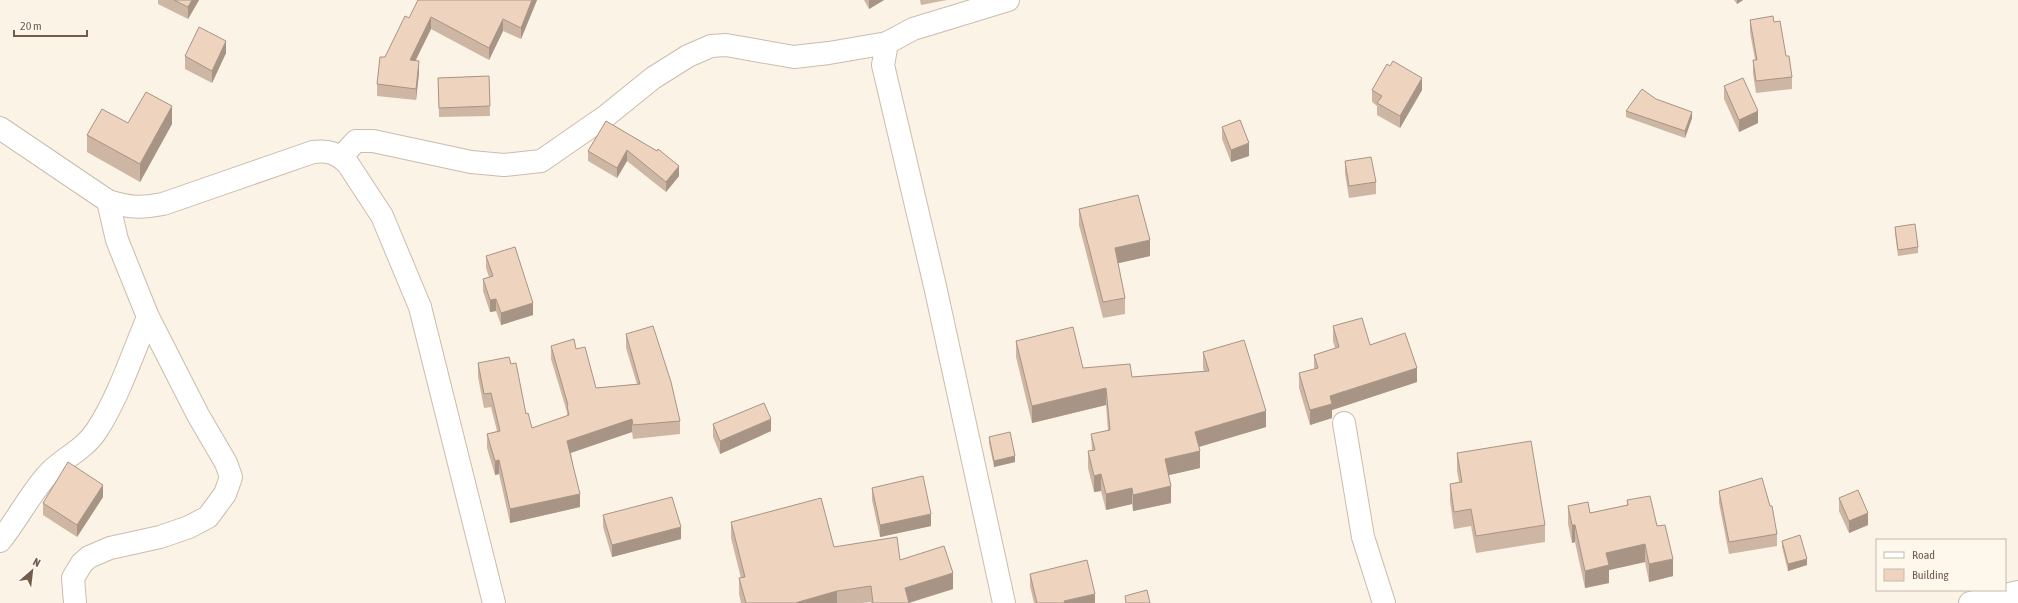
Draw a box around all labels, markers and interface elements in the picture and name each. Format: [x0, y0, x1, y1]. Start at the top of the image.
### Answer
scale bar [14, 12, 87, 38]
text: 20 m [20, 19, 42, 33]
legend [1876, 539, 2006, 591]
text: Road [1912, 548, 1935, 562]
north arrow [12, 551, 52, 591]
text: N [31, 555, 42, 569]
text: Building [1912, 568, 1950, 582]

